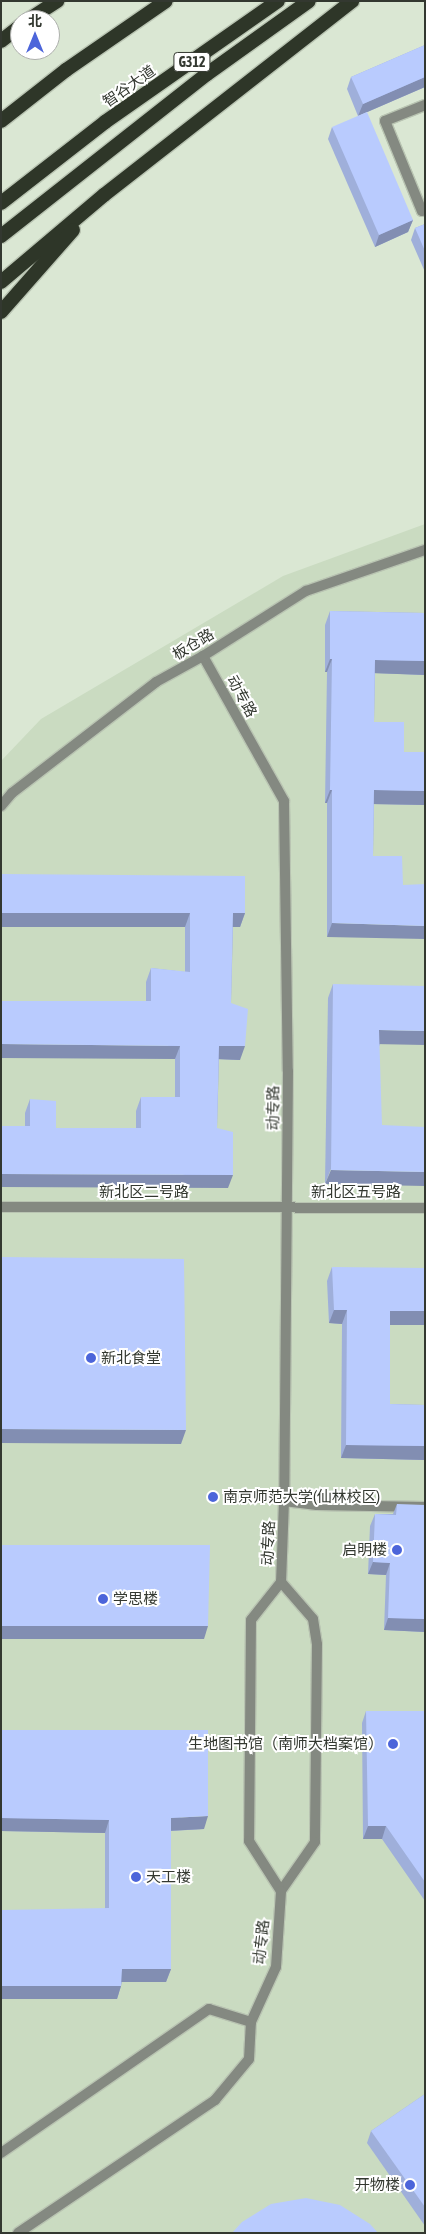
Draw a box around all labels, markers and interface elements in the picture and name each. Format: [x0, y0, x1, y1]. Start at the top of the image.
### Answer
north arrow [10, 10, 60, 60]
text: 北 [28, 13, 42, 29]
road number: G312 [173, 51, 211, 74]
street label: 智谷大道 [99, 61, 159, 111]
street label: 板仓路 [169, 625, 217, 663]
street label: 动专路 [223, 672, 261, 720]
street label: 动专路 [264, 1086, 282, 1130]
street label: 新北区二号路 [99, 1183, 189, 1201]
street label: 新北区五号路 [311, 1183, 401, 1201]
place label: 新北食堂 [101, 1349, 161, 1367]
marker: 新北食堂 [85, 1352, 97, 1364]
place label: 南京师范大学(仙林校区) [223, 1488, 380, 1506]
marker: 南京师范大学(仙林校区) [207, 1491, 219, 1503]
street label: 动专路 [258, 1520, 278, 1566]
place label: 启明楼 [342, 1541, 387, 1559]
marker: 启明楼 [391, 1544, 403, 1556]
place label: 学思楼 [113, 1590, 158, 1608]
marker: 学思楼 [97, 1593, 109, 1605]
place label: 生地图书馆（南师大档案馆） [188, 1735, 383, 1753]
marker: 生地图书馆（南师大档案馆） [387, 1738, 399, 1750]
place label: 天工楼 [146, 1868, 191, 1886]
marker: 天工楼 [130, 1871, 142, 1883]
street label: 动专路 [250, 1919, 272, 1965]
place label: 开物楼 [355, 2176, 400, 2194]
marker: 开物楼 [404, 2179, 416, 2191]

